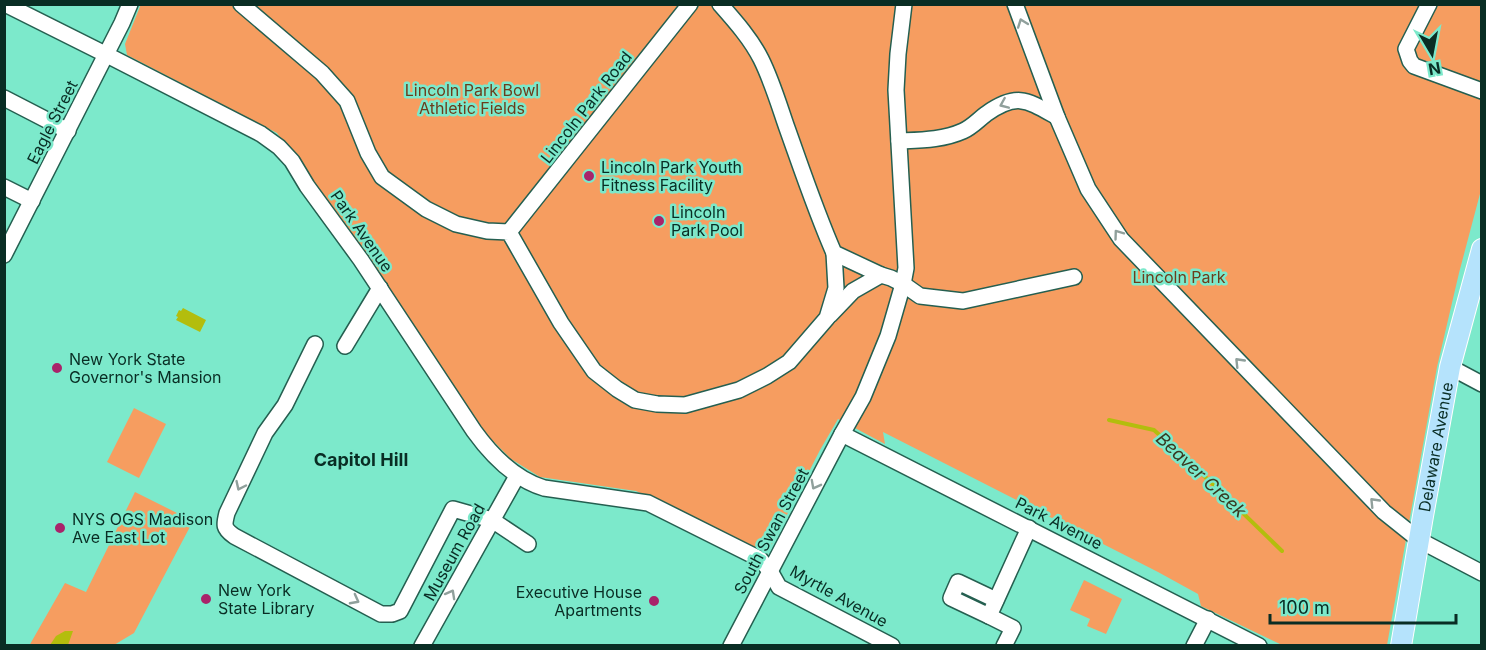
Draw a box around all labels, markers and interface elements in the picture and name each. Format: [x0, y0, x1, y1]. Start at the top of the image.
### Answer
one-way arrow [1017, 18, 1030, 29]
north arrow [1402, 24, 1462, 84]
street label: Lincoln Park Road [536, 47, 636, 167]
text: N [1427, 58, 1442, 80]
street label: Eagle Street [22, 77, 82, 167]
park label: Lincoln Park Bowl Athletic Fields [405, 80, 539, 118]
one-way arrow [999, 97, 1010, 109]
place label: Lincoln Park Youth Fitness Facility [601, 157, 742, 195]
marker: Lincoln Park Youth Fitness Facility [582, 169, 596, 183]
street label: Park Avenue [327, 186, 397, 276]
place label: Lincoln Park Pool [671, 202, 743, 240]
marker: Lincoln Park Pool [652, 214, 666, 228]
one-way arrow [1114, 229, 1125, 240]
park label: Lincoln Park [1132, 267, 1226, 287]
place label: New York State Governor's Mansion [69, 349, 222, 387]
one-way arrow [1235, 358, 1246, 368]
marker: New York State Governor's Mansion [50, 361, 64, 375]
street label: Delaware Avenue [1414, 380, 1457, 514]
water label: Beaver Creek [1152, 428, 1251, 522]
district label: Capitol Hill [314, 449, 408, 470]
street label: South Swan Street [729, 465, 813, 597]
one-way arrow [235, 479, 247, 490]
one-way arrow [811, 479, 822, 490]
street label: Park Avenue [1012, 493, 1106, 553]
one-way arrow [1370, 499, 1381, 509]
street label: Museum Road [419, 500, 489, 604]
place label: NYS OGS Madison Ave East Lot [72, 509, 213, 547]
marker: NYS OGS Madison Ave East Lot [53, 521, 67, 535]
street label: Myrtle Avenue [787, 561, 891, 631]
place label: New York State Library [218, 580, 314, 618]
place label: Executive House Apartments [516, 582, 642, 620]
scale bar [1270, 587, 1456, 625]
one-way arrow [444, 590, 455, 601]
marker: New York State Library [199, 592, 213, 606]
one-way arrow [349, 593, 360, 605]
marker: Executive House Apartments [647, 594, 661, 608]
text: 100 m [1279, 597, 1330, 618]

